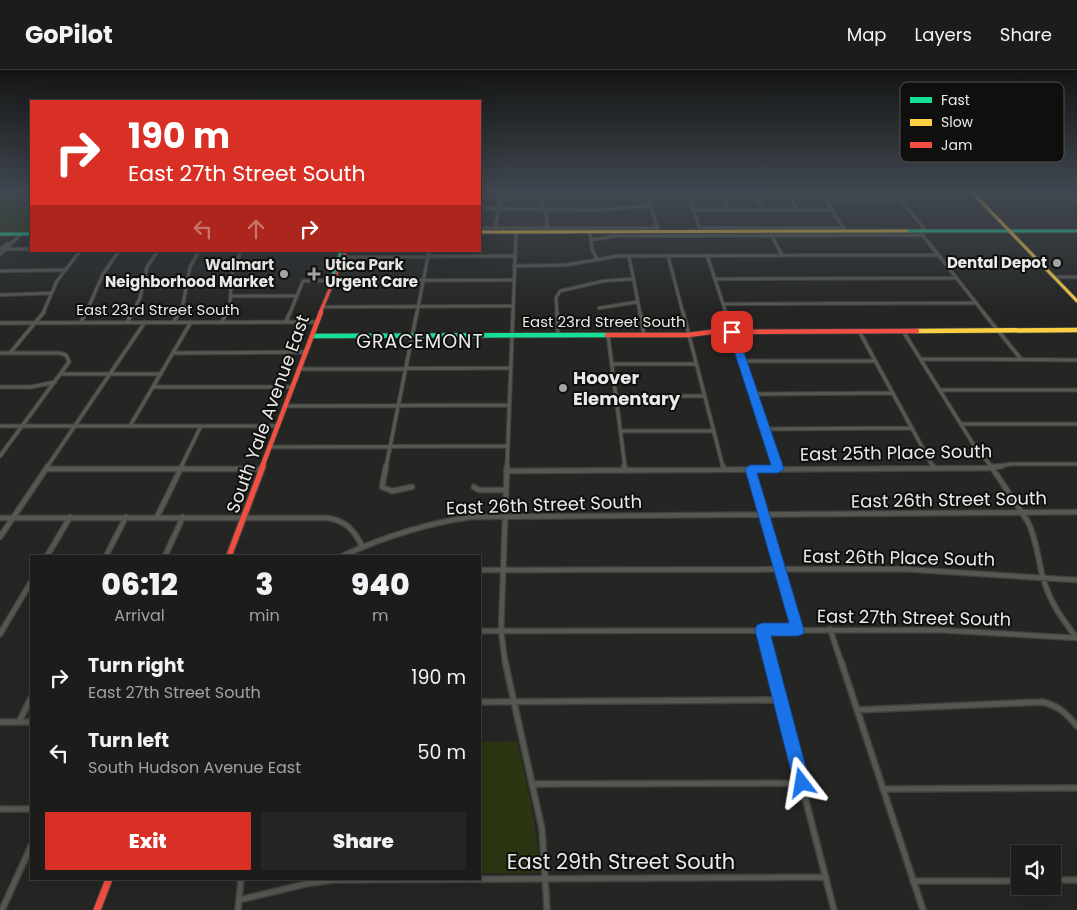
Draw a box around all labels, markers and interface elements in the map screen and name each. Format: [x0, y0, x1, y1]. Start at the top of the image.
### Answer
text: GoPilot [25, 18, 113, 51]
text: Map [847, 22, 887, 47]
text: Layers [915, 22, 972, 47]
text: Share [1000, 22, 1052, 47]
legend [900, 82, 1064, 162]
text: Fast [941, 90, 970, 110]
text: 190 m [128, 111, 230, 160]
text: Slow [941, 112, 974, 132]
icon: right [45, 120, 110, 185]
text: Jam [941, 135, 972, 155]
text: East 27th Street South [128, 158, 366, 189]
icon: left [189, 215, 217, 243]
icon: ahead [242, 215, 270, 243]
icon: right [295, 215, 323, 243]
place label: Dental Depot [947, 252, 1047, 273]
place label: Walmart Neighborhood Market [105, 254, 274, 292]
place label: Utica Park Urgent Care [325, 254, 418, 292]
marker: Dental Depot [1051, 257, 1063, 269]
marker: Utica Park Urgent Care [307, 267, 321, 281]
marker: Walmart Neighborhood Market [278, 268, 290, 280]
street label: East 23rd Street South [76, 299, 240, 320]
street label: South Yale Avenue East [220, 311, 315, 516]
street label: East 23rd Street South [522, 311, 686, 332]
pin [711, 311, 753, 353]
icon: arrive [718, 318, 746, 346]
district label: GRACEMONT [356, 328, 484, 355]
place label: Hoover Elementary [573, 365, 681, 411]
marker: Hoover Elementary [557, 382, 569, 394]
street label: East 25th Place South [800, 438, 992, 467]
street label: East 26th Street South [851, 485, 1047, 514]
street label: East 26th Street South [446, 489, 642, 520]
street label: East 26th Place South [803, 543, 995, 572]
text: 06:12 [101, 563, 178, 606]
text: 3 [255, 563, 274, 606]
text: 940 [351, 563, 410, 606]
street label: East 27th Street South [817, 603, 1011, 632]
text: Arrival [114, 604, 165, 627]
text: min [249, 604, 280, 627]
text: m [372, 604, 389, 627]
text: Turn right [88, 652, 184, 679]
icon: right [45, 664, 73, 692]
text: 190 m [411, 664, 466, 691]
text: East 27th Street South [88, 681, 261, 704]
text: Turn left [88, 727, 169, 754]
icon: left [45, 739, 73, 767]
text: 50 m [417, 739, 466, 766]
text: South Hudson Avenue East [88, 756, 301, 779]
position arrow [775, 756, 827, 808]
button: Exit [45, 812, 251, 870]
button: Share [261, 812, 466, 870]
map controls [1011, 845, 1061, 895]
button: sound [1011, 845, 1061, 895]
street label: East 29th Street South [507, 847, 735, 876]

